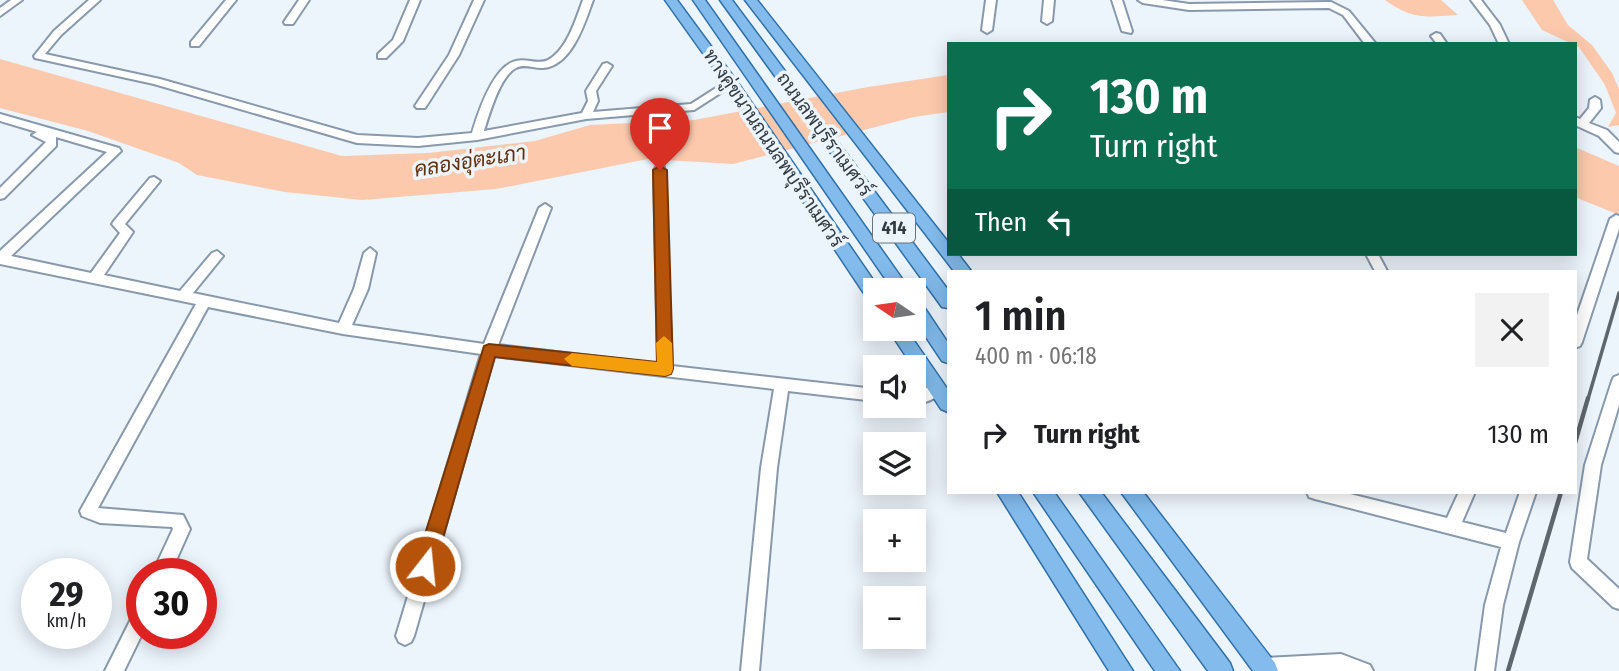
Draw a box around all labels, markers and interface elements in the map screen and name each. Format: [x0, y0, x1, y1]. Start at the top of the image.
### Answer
street label: ทางคู่ขนานถนนลพบุรีราเมศวร์ [697, 44, 849, 253]
street label: ถนนลพบุรีราเมศวร์ [771, 67, 878, 201]
text: 130 m [1090, 67, 1208, 126]
icon: right [975, 70, 1066, 161]
pin [630, 98, 690, 170]
icon: arrive [641, 109, 679, 147]
text: Turn right [1090, 127, 1217, 165]
water label: คลองอุ่ตะเภา [412, 139, 528, 184]
icon: left [1041, 203, 1079, 241]
text: Then [975, 207, 1027, 238]
road number: 414 [873, 213, 915, 242]
north arrow [863, 278, 926, 341]
map controls [863, 278, 926, 649]
text: 1 min [975, 291, 1066, 341]
button: close [1475, 293, 1549, 367]
text: 400 m · 06:18 [975, 342, 1097, 370]
button: sound [863, 355, 926, 418]
icon: right [975, 416, 1013, 454]
text: Turn right [1034, 419, 1140, 450]
text: 130 m [1487, 419, 1549, 450]
button: layers [863, 432, 926, 495]
button: + [863, 509, 926, 572]
position arrow [388, 529, 462, 603]
speed limit sign: 30 [126, 558, 217, 649]
text: 29 [49, 573, 84, 615]
button: − [863, 586, 926, 649]
text: km/h [46, 610, 87, 632]

